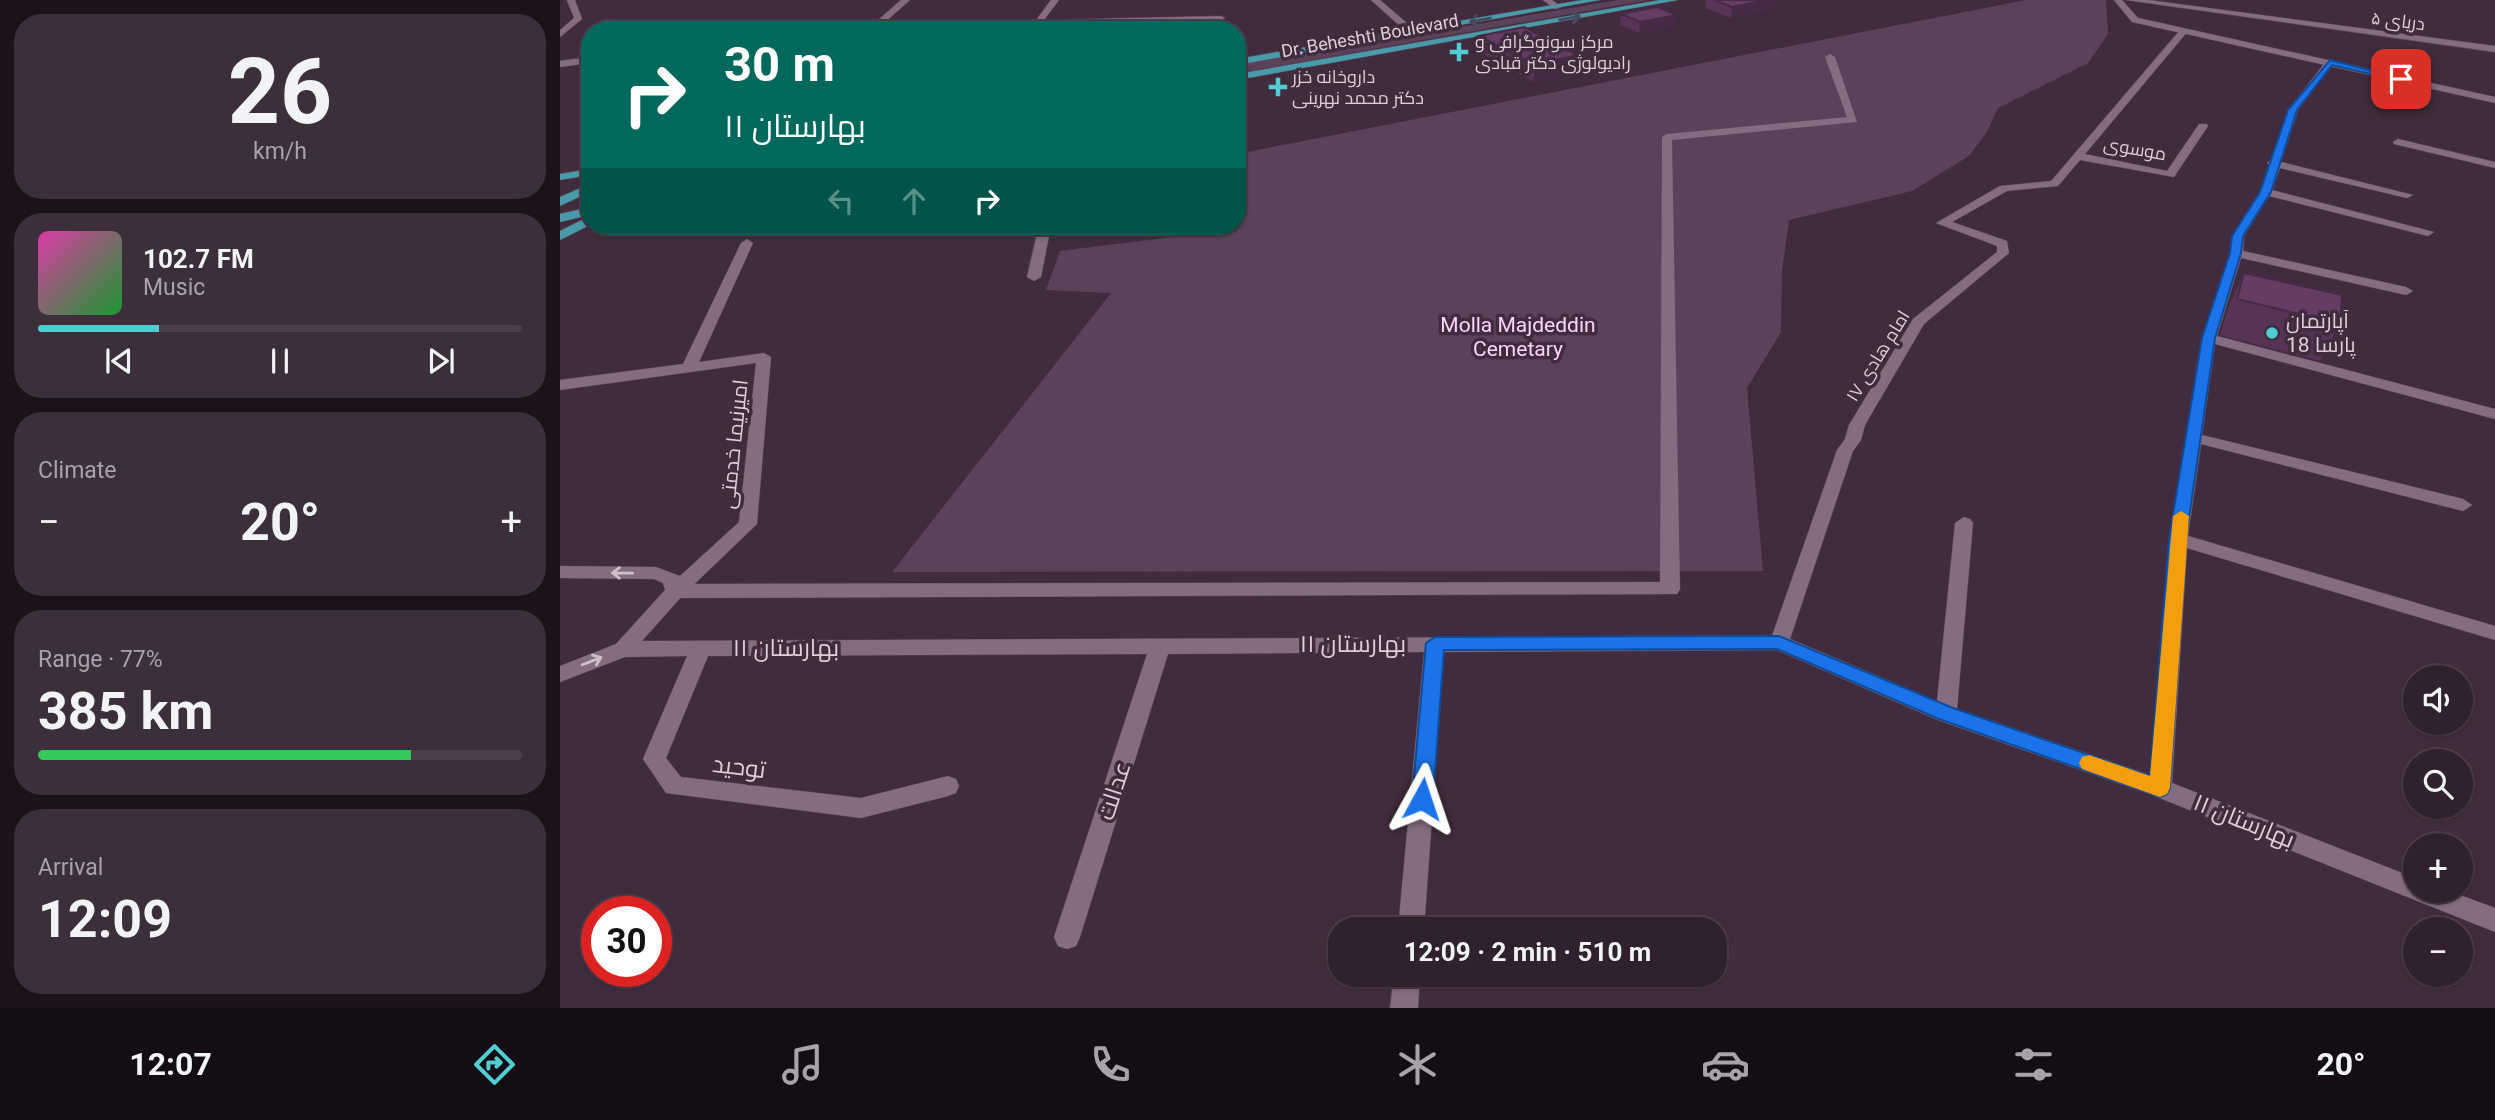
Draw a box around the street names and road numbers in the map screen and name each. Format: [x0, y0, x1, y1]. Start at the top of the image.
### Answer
street label: دریای ۵ [2370, 7, 2426, 35]
street label: Dr. Beheshti Boulevard [1280, 10, 1460, 61]
street label: موسوی [2102, 133, 2168, 165]
street label: امام هادی ۱۷ [1841, 306, 1916, 406]
street label: امیرنیما خدمتی [715, 378, 754, 510]
street label: بهارستان ۱۱ [1300, 630, 1406, 658]
street label: بهارستان ۱۱ [733, 634, 839, 662]
street label: توحید [711, 750, 768, 784]
street label: عدالت [1091, 758, 1137, 824]
street label: بهارستان ۱۱ [2189, 788, 2299, 854]

